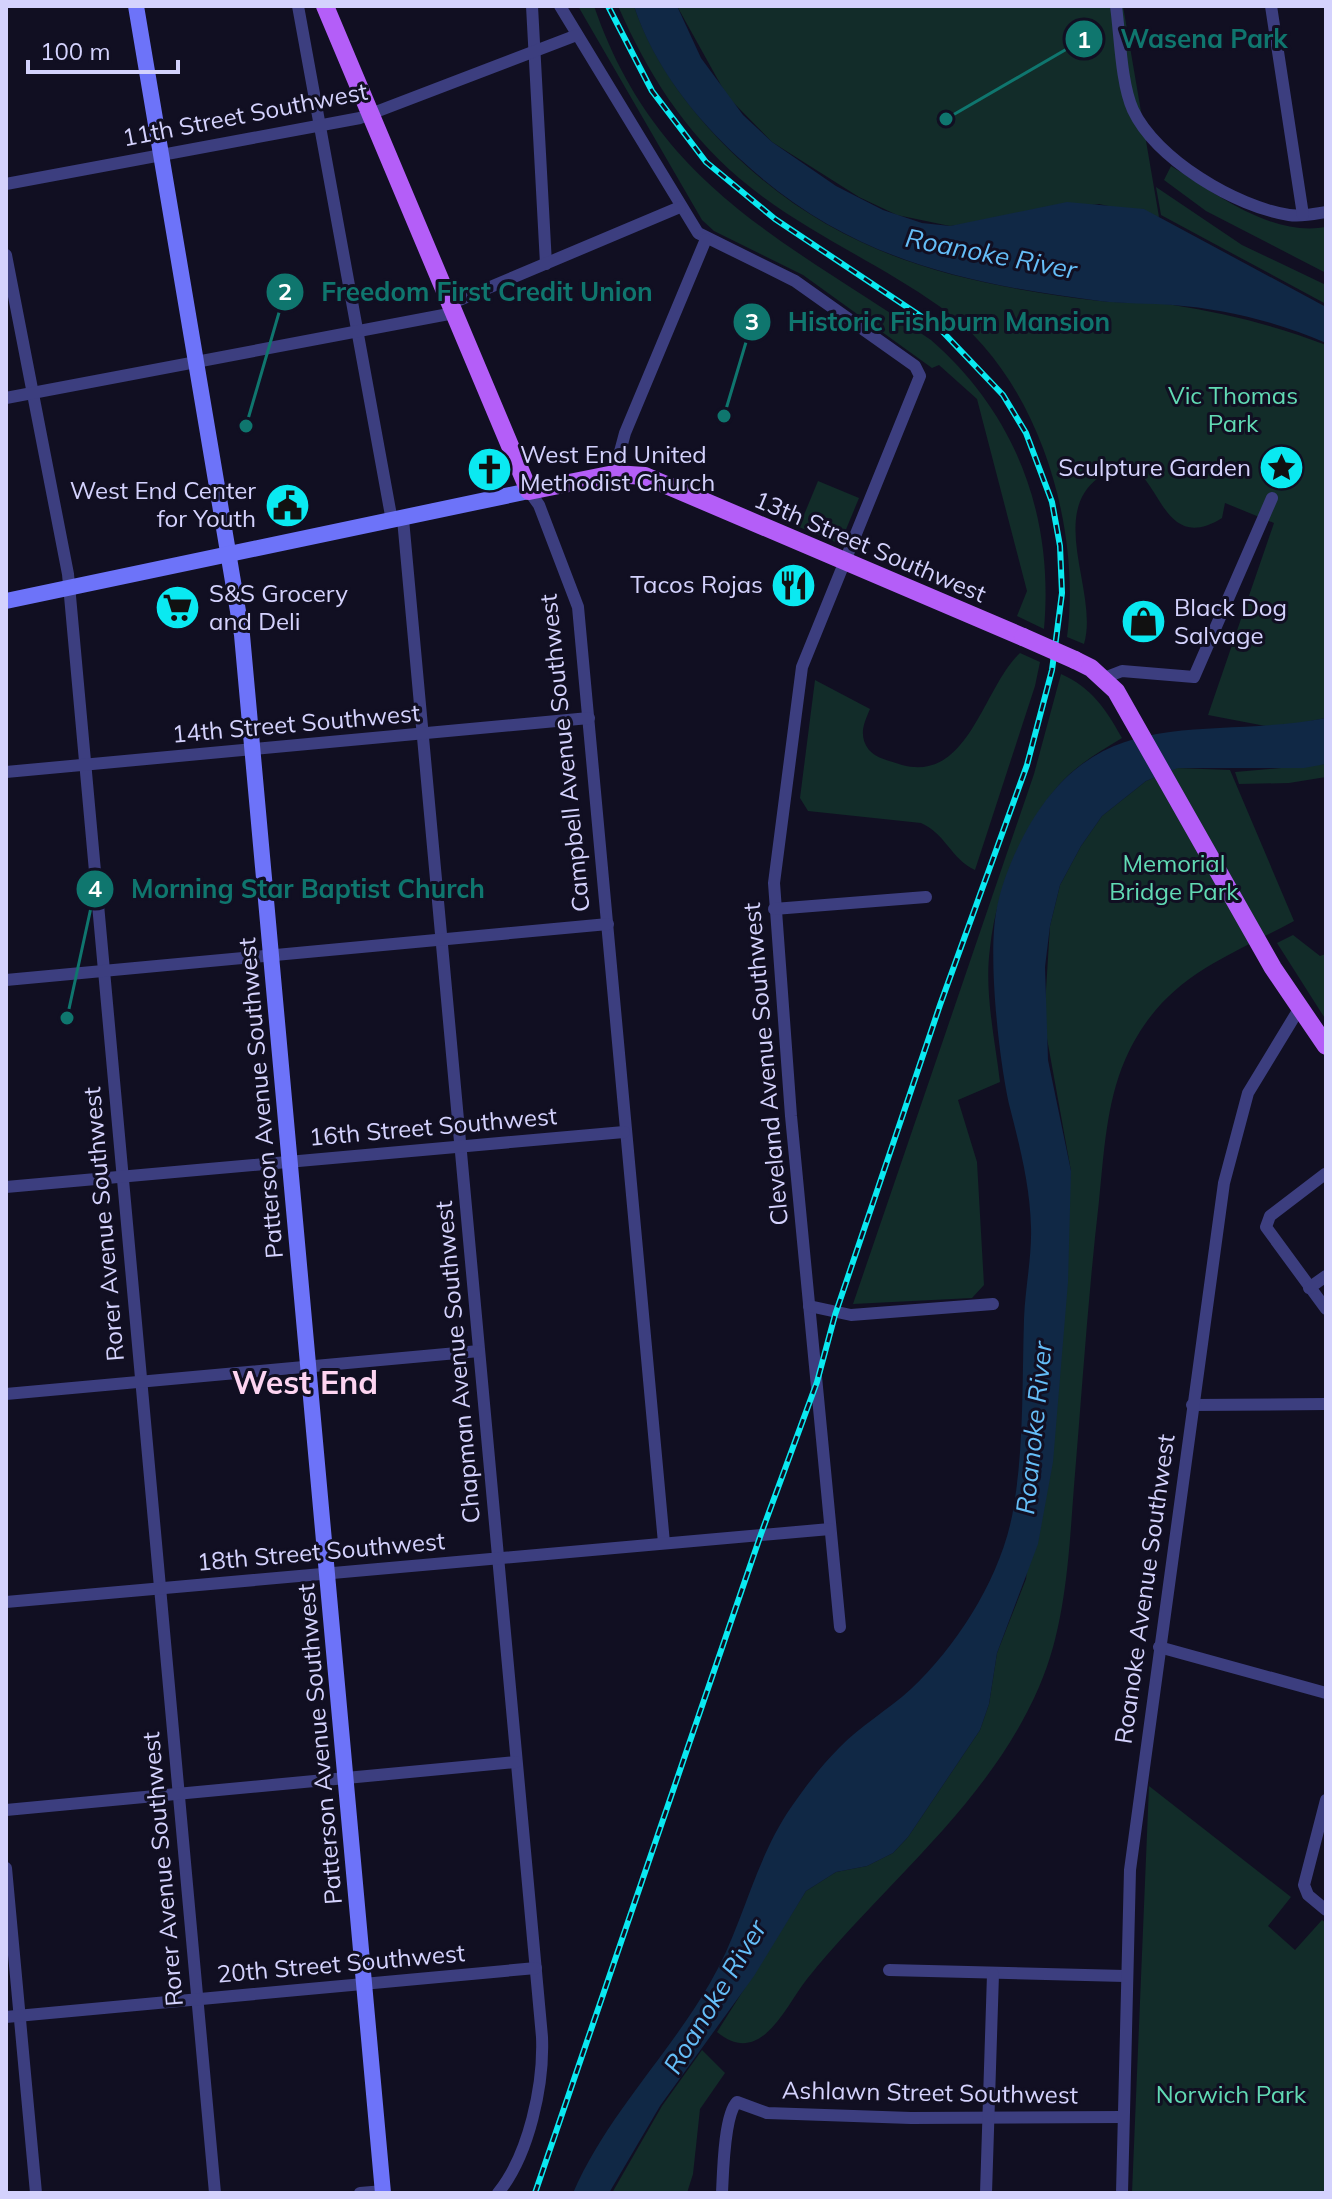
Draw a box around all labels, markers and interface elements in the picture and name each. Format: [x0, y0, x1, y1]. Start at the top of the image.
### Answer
callout: Wasena Park [1064, 14, 1304, 64]
text: Wasena Park [1120, 22, 1288, 55]
scale bar [28, 24, 178, 74]
text: 1 [1077, 24, 1091, 54]
text: 100 m [40, 36, 111, 66]
street label: 11th Street Southwest [120, 76, 370, 152]
water label: Roanoke River [903, 221, 1081, 287]
callout: Freedom First Credit Union [265, 267, 669, 317]
text: Freedom First Credit Union [321, 275, 653, 308]
text: 2 [278, 276, 292, 306]
callout: Historic Fishburn Mansion [732, 297, 1126, 347]
text: Historic Fishburn Mansion [788, 305, 1110, 338]
text: 3 [745, 306, 759, 336]
park label: Vic Thomas Park [1168, 380, 1298, 438]
place label: West End United Methodist Church [520, 439, 715, 497]
place icon: Sculpture Garden [1258, 444, 1306, 492]
church icon: West End United Methodist Church [465, 445, 513, 493]
place label: Sculpture Garden [1058, 452, 1251, 482]
place label: West End Center for Youth [70, 475, 256, 533]
public building icon: West End Center for Youth [263, 481, 311, 529]
street label: 13th Street Southwest [750, 484, 991, 609]
restaurant icon: Tacos Rojas [770, 561, 818, 609]
place label: Tacos Rojas [630, 569, 763, 599]
place label: S&S Grocery and Deli [209, 578, 348, 636]
supermarket icon: S&S Grocery and Deli [154, 584, 202, 632]
place label: Black Dog Salvage [1174, 592, 1287, 650]
street label: Campbell Avenue Southwest [532, 593, 596, 914]
shop icon: Black Dog Salvage [1119, 598, 1167, 646]
street label: 14th Street Southwest [171, 697, 421, 749]
park label: Memorial Bridge Park [1109, 848, 1239, 906]
callout: Morning Star Baptist Church [75, 864, 501, 914]
text: Morning Star Baptist Church [131, 872, 485, 905]
text: 4 [88, 873, 102, 903]
street label: Cleveland Avenue Southwest [736, 901, 794, 1227]
street label: Patterson Avenue Southwest [231, 936, 289, 1260]
street label: Rorer Avenue Southwest [76, 1086, 130, 1363]
street label: 16th Street Southwest [308, 1100, 558, 1152]
street label: Chapman Avenue Southwest [428, 1200, 486, 1525]
water label: Roanoke River [1008, 1338, 1059, 1516]
district label: West End [232, 1362, 378, 1402]
street label: Roanoke Avenue Southwest [1107, 1432, 1181, 1746]
street label: 18th Street Southwest [196, 1525, 446, 1577]
street label: Patterson Avenue Southwest [290, 1582, 348, 1906]
street label: Rorer Avenue Southwest [135, 1731, 189, 2008]
water label: Roanoke River [656, 1913, 774, 2080]
street label: 20th Street Southwest [216, 1937, 466, 1989]
street label: Ashlawn Street Southwest [782, 2074, 1078, 2110]
park label: Norwich Park [1156, 2079, 1307, 2109]

